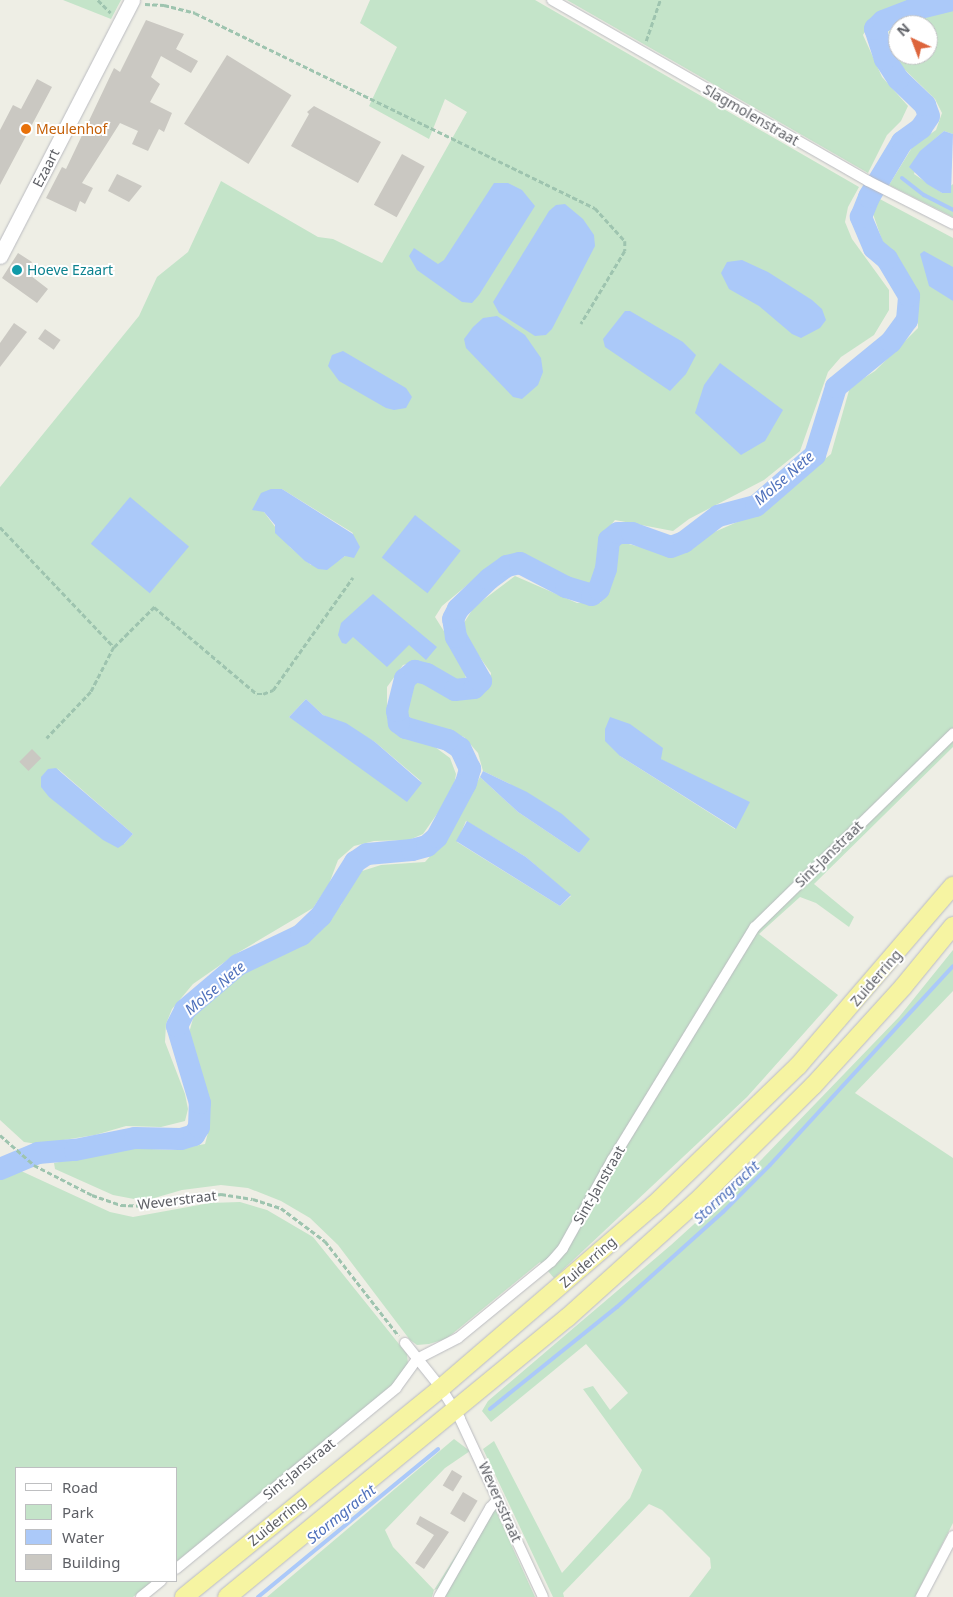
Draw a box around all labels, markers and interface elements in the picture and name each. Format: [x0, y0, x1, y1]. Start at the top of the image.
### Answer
north arrow [888, 15, 938, 65]
text: N [892, 19, 914, 40]
street label: Slagmolenstraat [700, 81, 802, 149]
place label: Meulenhof [36, 121, 107, 137]
marker: Meulenhof [20, 123, 32, 135]
street label: Ezaart [29, 146, 63, 190]
place label: Hoeve Ezaart [27, 262, 113, 278]
marker: Hoeve Ezaart [11, 264, 23, 276]
water label: Molse Nete [750, 447, 818, 509]
street label: Sint-Janstraat [792, 817, 866, 891]
street label: Zuiderring [847, 946, 905, 1010]
water label: Molse Nete [181, 958, 249, 1018]
street label: Sint-Janstraat [570, 1143, 628, 1227]
water label: Stormgracht [689, 1157, 763, 1227]
street label: Weverstraat [137, 1187, 217, 1213]
street label: Zuiderring [556, 1233, 620, 1291]
street label: Sint-Janstraat [260, 1435, 338, 1503]
street label: Weversstraat [475, 1459, 525, 1545]
legend [15, 1467, 178, 1582]
text: Road [62, 1477, 98, 1497]
water label: Stormgracht [303, 1481, 379, 1547]
street label: Zuiderring [245, 1493, 309, 1549]
text: Park [62, 1502, 94, 1522]
text: Water [62, 1527, 104, 1547]
text: Building [62, 1552, 120, 1572]

